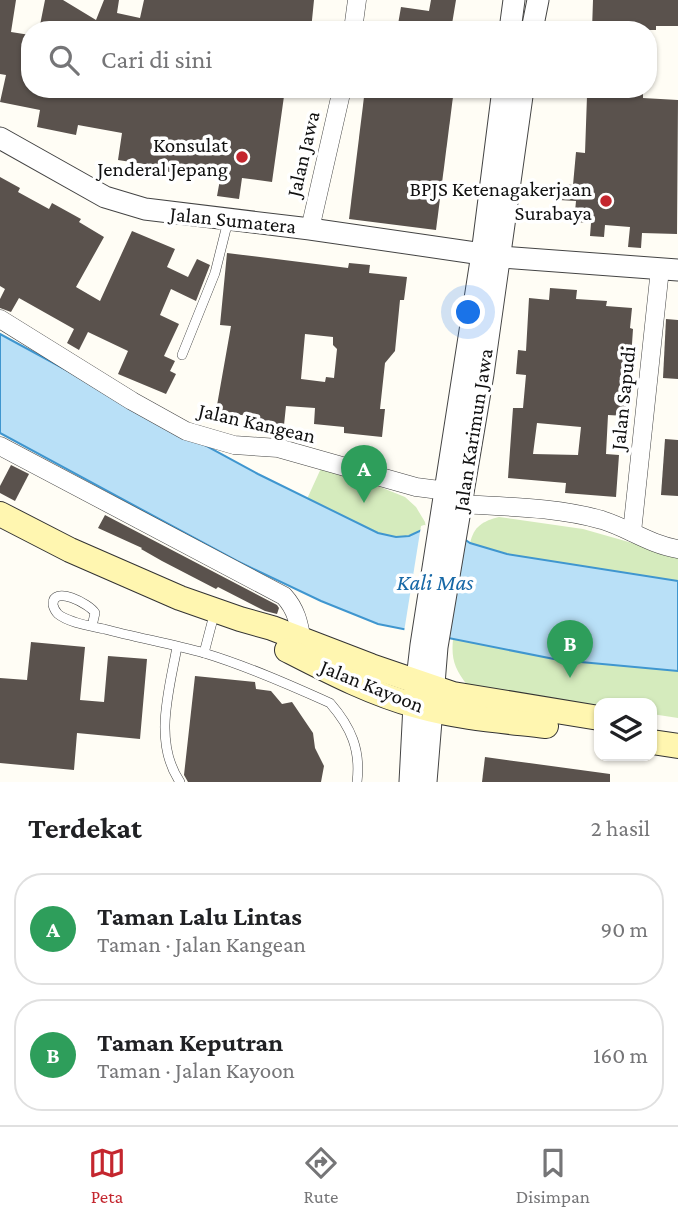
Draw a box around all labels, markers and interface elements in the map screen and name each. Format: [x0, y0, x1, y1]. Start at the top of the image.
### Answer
search box [21, 21, 657, 98]
icon: search [45, 41, 83, 79]
text: Cari di sini [101, 45, 212, 74]
street label: Jalan Jawa [281, 109, 325, 201]
place label: Konsulat Jenderal Jepang [95, 133, 229, 181]
marker: Konsulat Jenderal Jepang [234, 149, 250, 165]
place label: BPJS Ketenagakerjaan Surabaya [410, 177, 592, 225]
marker: BPJS Ketenagakerjaan Surabaya [598, 193, 614, 209]
street label: Jalan Sumatera [167, 201, 298, 239]
your location [451, 295, 485, 329]
street label: Jalan Sapudi [605, 344, 640, 453]
street label: Jalan Karimun Jawa [448, 346, 498, 515]
street label: Jalan Kangean [194, 397, 318, 448]
pin: A [341, 445, 387, 503]
water label: Kali Mas [397, 569, 474, 595]
pin: B [547, 620, 593, 678]
street label: Jalan Kayoon [315, 654, 427, 718]
map controls [594, 698, 657, 761]
button: layers [594, 698, 657, 761]
text: Terdekat [28, 811, 142, 844]
text: 2 hasil [591, 815, 650, 841]
text: Taman Lalu Lintas [97, 902, 302, 931]
text: A [46, 916, 60, 942]
text: 90 m [601, 916, 648, 942]
text: Taman · Jalan Kangean [97, 931, 306, 957]
text: Taman Keputran [97, 1028, 283, 1057]
text: B [46, 1042, 60, 1068]
text: 160 m [593, 1042, 648, 1068]
text: Taman · Jalan Kayoon [97, 1057, 295, 1083]
tab: Peta [88, 1144, 126, 1207]
tab: Rute [302, 1144, 340, 1207]
tab: Disimpan [516, 1144, 590, 1207]

